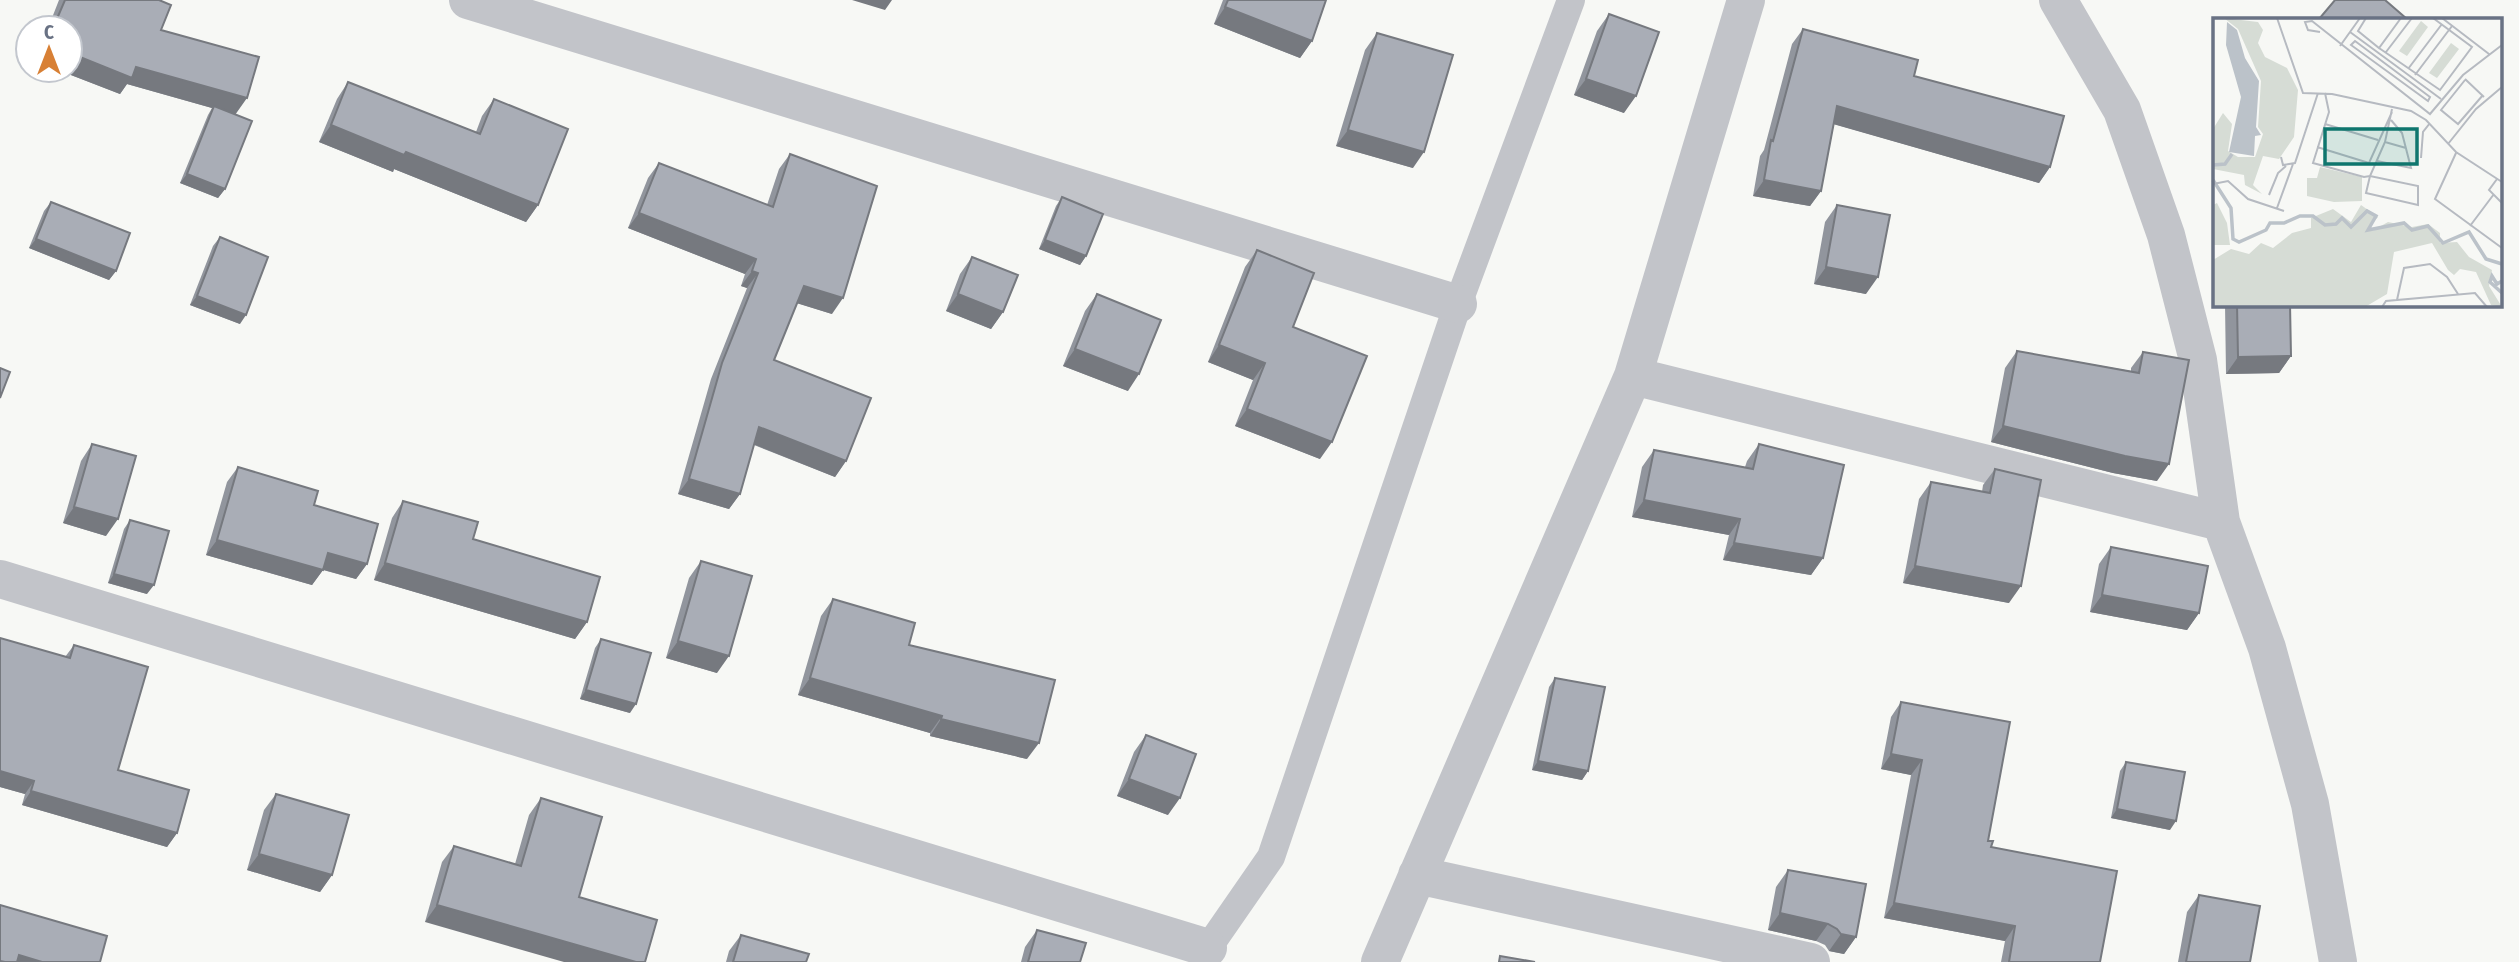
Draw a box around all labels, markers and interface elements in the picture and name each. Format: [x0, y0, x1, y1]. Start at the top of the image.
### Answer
north arrow [14, 14, 84, 84]
inset map [2213, 18, 2502, 306]
text: С [44, 21, 54, 44]

